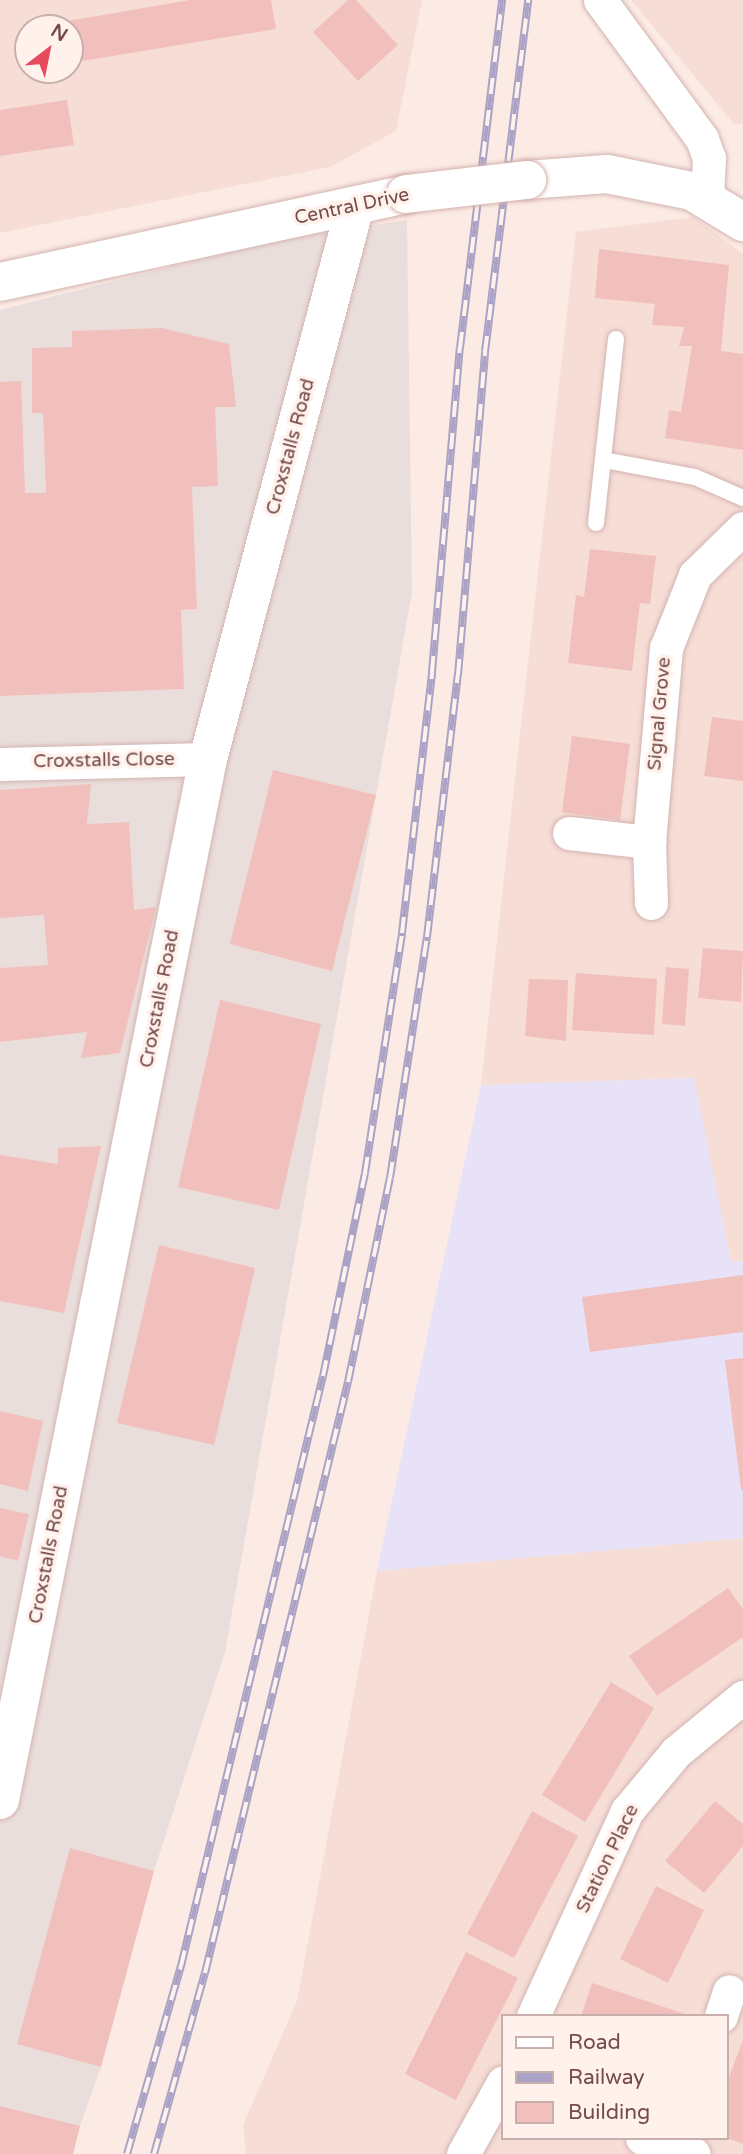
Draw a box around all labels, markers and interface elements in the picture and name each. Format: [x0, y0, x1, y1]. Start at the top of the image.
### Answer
north arrow [14, 14, 84, 84]
text: N [47, 20, 71, 46]
street label: Central Drive [293, 184, 411, 230]
street label: Croxstalls Road [262, 376, 320, 518]
street label: Signal Grove [644, 656, 676, 772]
street label: Croxstalls Close [33, 748, 175, 774]
street label: Croxstalls Road [135, 928, 185, 1070]
street label: Croxstalls Road [24, 1484, 74, 1626]
street label: Station Place [572, 1801, 644, 1917]
legend [502, 2014, 729, 2140]
text: Road [568, 2030, 621, 2055]
text: Railway [568, 2065, 645, 2090]
text: Building [568, 2100, 650, 2125]

